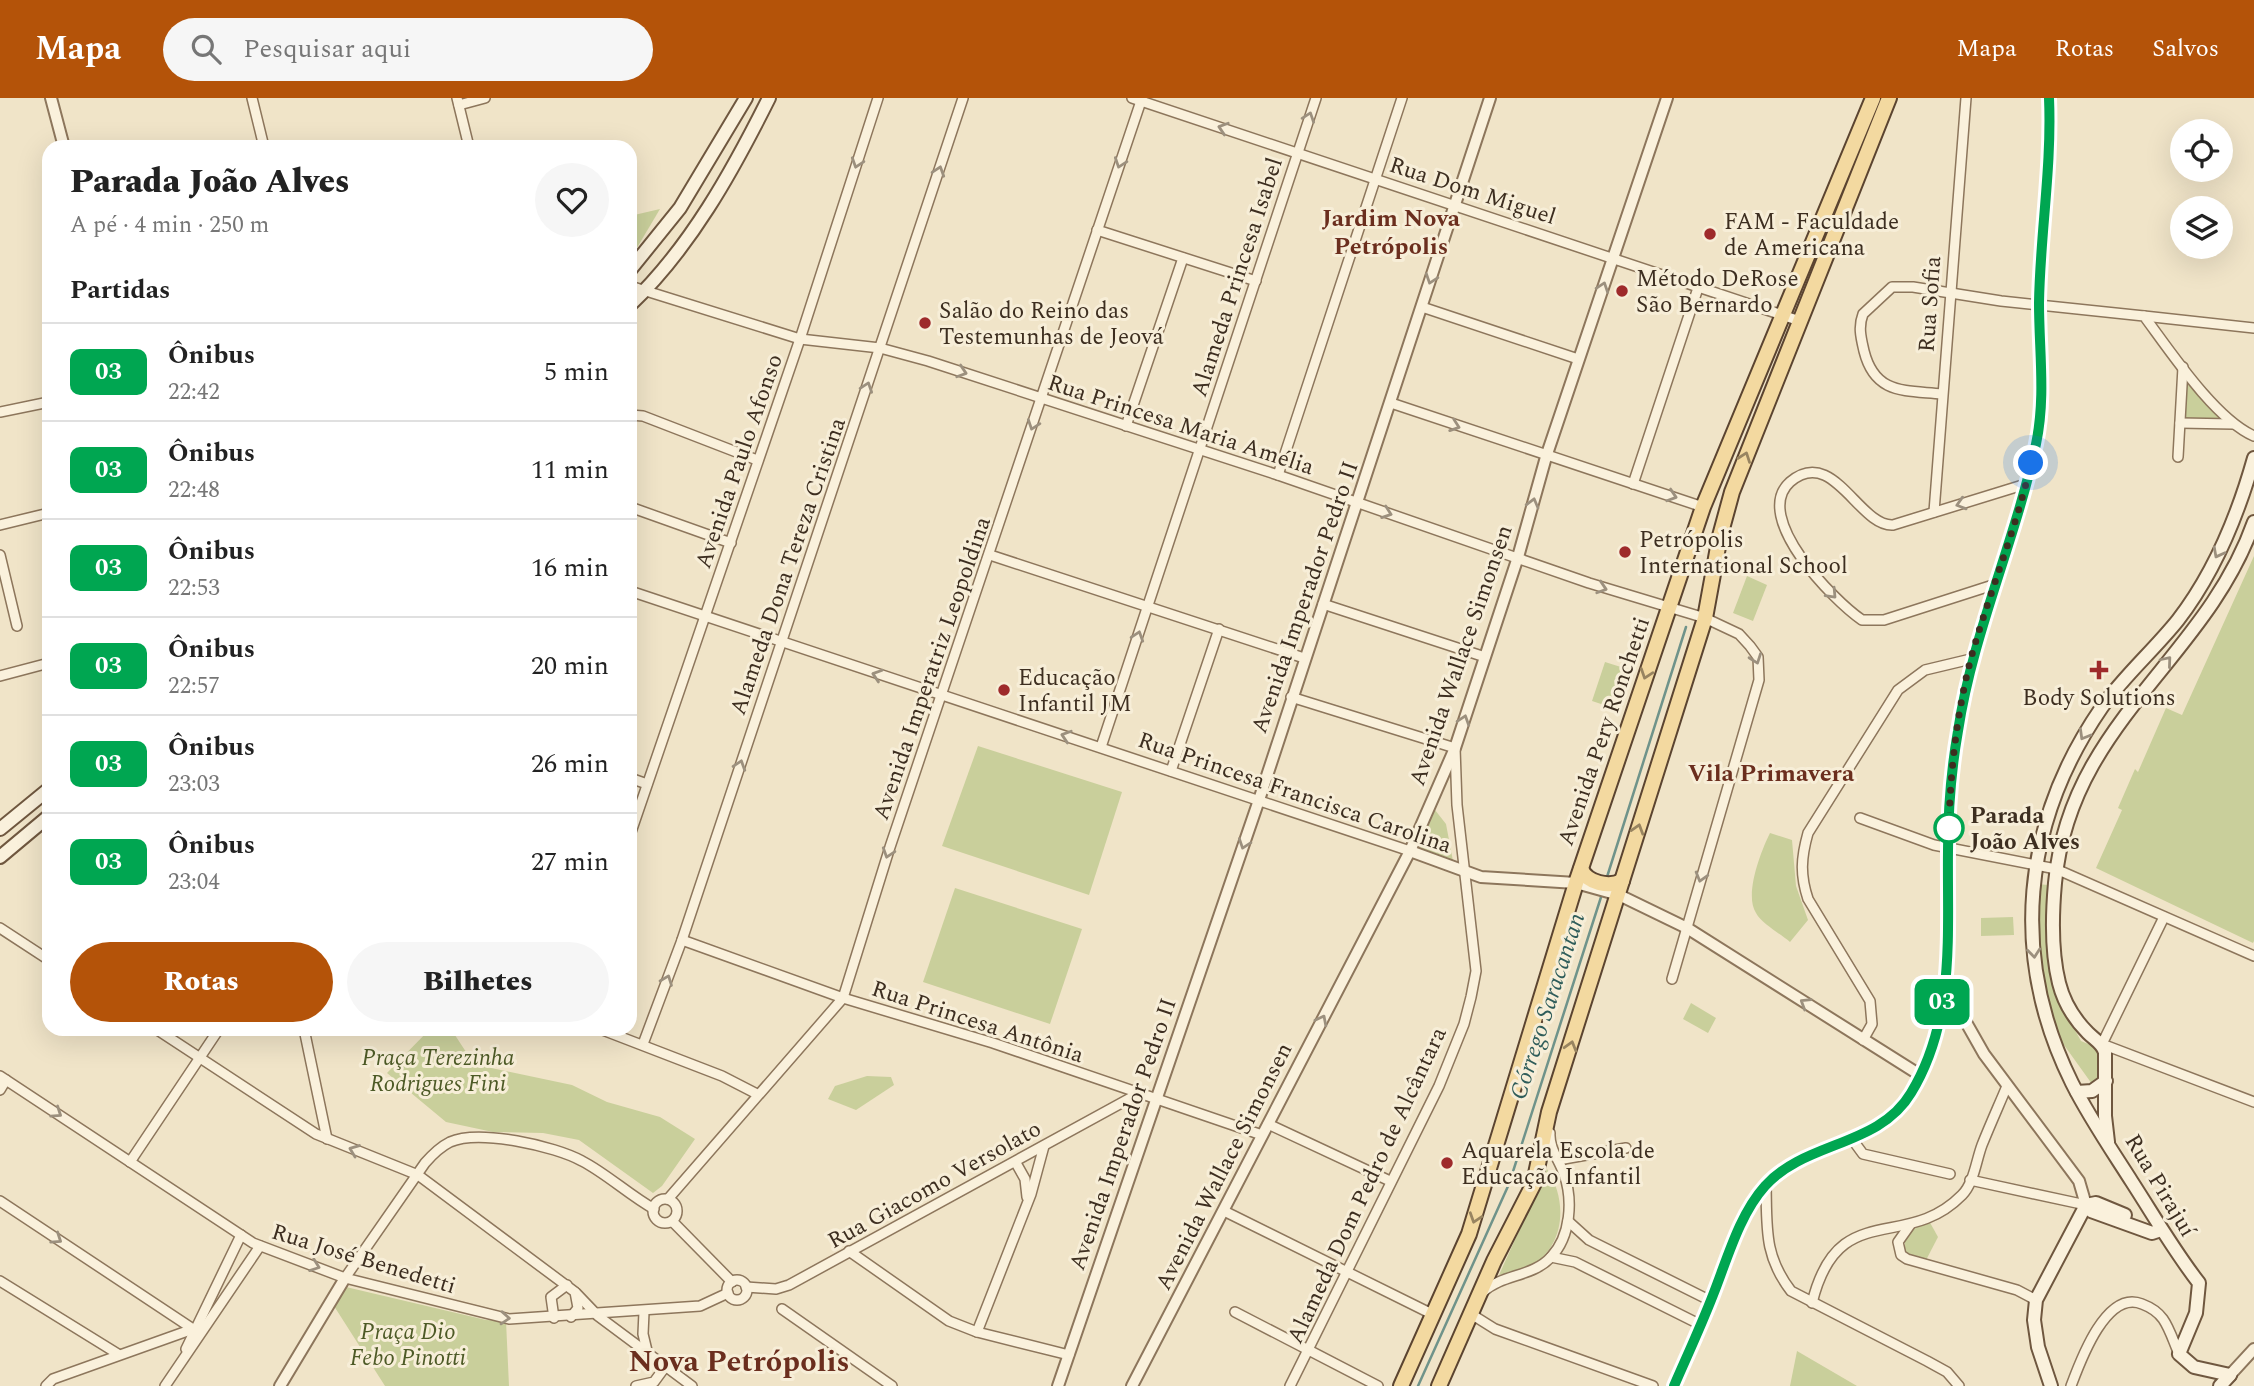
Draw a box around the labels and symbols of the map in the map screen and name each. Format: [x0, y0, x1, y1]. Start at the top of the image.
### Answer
one-way arrow [1301, 112, 1315, 124]
one-way arrow [1217, 122, 1230, 136]
street label: Rua Dom Miguel [1385, 148, 1560, 235]
street label: Alameda Princesa Isabel [1182, 153, 1293, 402]
one-way arrow [851, 156, 865, 169]
one-way arrow [1114, 156, 1128, 168]
one-way arrow [931, 165, 945, 178]
district label: Jardim Nova Petrópolis [1322, 201, 1461, 265]
place label: FAM - Faculdade de Americana [1724, 205, 1899, 266]
marker: FAM - Faculdade de Americana [1702, 226, 1718, 242]
street label: Rua Sofia [1910, 255, 1951, 353]
place label: Método DeRose São Bernardo [1636, 262, 1799, 323]
one-way arrow [1425, 273, 1439, 285]
one-way arrow [1595, 281, 1609, 294]
marker: Método DeRose São Bernardo [1614, 283, 1630, 299]
place label: Salão do Reino das Testemunhas de Jeová [939, 294, 1164, 355]
marker: Salão do Reino das Testemunhas de Jeová [917, 315, 933, 331]
street label: Avenida Paulo Afonso [686, 349, 793, 574]
one-way arrow [956, 364, 968, 379]
street label: Rua Princesa Maria Amélia [1043, 366, 1318, 485]
one-way arrow [859, 381, 873, 393]
street label: Alameda Dona Tereza Cristina [721, 413, 856, 720]
one-way arrow [1449, 418, 1461, 432]
one-way arrow [1027, 419, 1041, 431]
your location [2013, 445, 2048, 480]
one-way arrow [1736, 452, 1750, 464]
street label: Avenida Imperador Pedro II [1242, 457, 1369, 738]
one-way arrow [1665, 488, 1677, 503]
one-way arrow [1955, 496, 1968, 510]
one-way arrow [1525, 497, 1539, 509]
one-way arrow [1381, 505, 1393, 519]
street label: Avenida Imperatriz Leopoldina [864, 512, 1001, 825]
street label: Avenida Wallace Simonsen [1400, 520, 1523, 791]
place label: Petrópolis International School [1639, 523, 1848, 584]
marker: Petrópolis International School [1617, 544, 1633, 560]
one-way arrow [2213, 546, 2226, 558]
one-way arrow [1596, 579, 1608, 594]
one-way arrow [1824, 585, 1837, 598]
street label: Avenida Pery Ronchetti [1549, 612, 1660, 851]
one-way arrow [1130, 630, 1144, 643]
one-way arrow [1748, 652, 1762, 665]
one-way arrow [2159, 657, 2171, 670]
marker: Body Solutions [2089, 660, 2109, 680]
place label: Educação Infantil JM [1018, 661, 1132, 722]
one-way arrow [1640, 667, 1654, 679]
one-way arrow [872, 669, 884, 683]
place label: Body Solutions [2022, 681, 2176, 716]
marker: Educação Infantil JM [996, 682, 1012, 698]
one-way arrow [1456, 714, 1470, 727]
street label: Rua Princesa Francisca Carolina [1133, 723, 1456, 864]
one-way arrow [2079, 728, 2092, 741]
one-way arrow [1060, 730, 1073, 744]
district label: Vila Primavera [1688, 756, 1855, 792]
one-way arrow [732, 760, 747, 772]
place label: Parada João Alves [1970, 799, 2080, 860]
marker: Parada João Alves [1934, 813, 1964, 843]
one-way arrow [1629, 824, 1644, 836]
one-way arrow [1238, 838, 1252, 850]
one-way arrow [882, 847, 896, 859]
one-way arrow [1695, 871, 1710, 883]
water label: Córrego Saracantan [1501, 908, 1595, 1104]
one-way arrow [2026, 948, 2041, 959]
street label: Rua Princesa Antônia [867, 972, 1088, 1073]
one-way arrow [659, 975, 673, 987]
line badge: 03 [1910, 979, 1974, 1025]
street label: Avenida Imperador Pedro II [1060, 994, 1187, 1275]
one-way arrow [1800, 999, 1813, 1012]
one-way arrow [1314, 1015, 1327, 1027]
street label: Alameda Dom Pedro de Alcântara [1278, 1021, 1456, 1350]
street label: Avenida Wallace Simonsen [1147, 1037, 1302, 1297]
one-way arrow [1563, 1040, 1578, 1052]
park label: Praça Terezinha Rodrigues Fini [362, 1041, 515, 1102]
one-way arrow [49, 1105, 62, 1118]
street label: Rua Giacomo Versolato [821, 1112, 1048, 1259]
street label: Rua Pirajuí [2115, 1128, 2205, 1246]
place label: Aquarela Escola de Educação Infantil [1461, 1134, 1655, 1195]
one-way arrow [349, 1144, 361, 1158]
marker: Aquarela Escola de Educação Infantil [1439, 1155, 1455, 1171]
one-way arrow [1468, 1211, 1483, 1223]
street label: Rua José Benedetti [267, 1215, 460, 1304]
one-way arrow [49, 1230, 62, 1243]
one-way arrow [308, 1258, 320, 1272]
one-way arrow [500, 1310, 511, 1325]
park label: Praça Dio Febo Pinotti [350, 1315, 466, 1376]
district label: Nova Petrópolis [628, 1339, 850, 1385]

